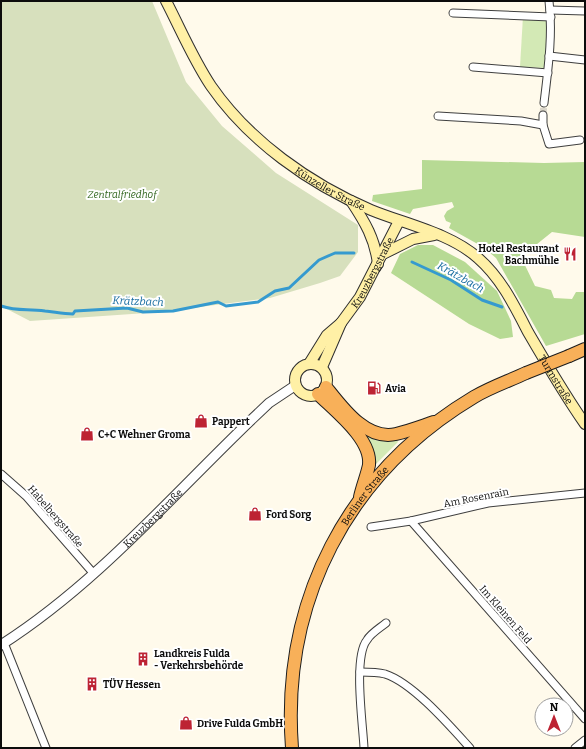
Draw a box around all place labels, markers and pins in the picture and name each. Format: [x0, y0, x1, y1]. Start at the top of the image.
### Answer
place label: Hotel Restaurant Bachmühle [478, 243, 560, 267]
restaurant icon: Hotel Restaurant Bachmühle [562, 246, 578, 262]
fuel station icon: Avia [366, 380, 382, 396]
place label: Avia [385, 383, 406, 395]
shop icon: Pappert [193, 413, 209, 429]
place label: Pappert [212, 416, 250, 428]
shop icon: C+C Wehner Groma [79, 426, 95, 442]
place label: C+C Wehner Groma [98, 429, 191, 441]
shop icon: Ford Sorg [247, 506, 263, 522]
place label: Ford Sorg [266, 509, 312, 521]
place label: Landkreis Fulda - Verkehrsbehörde [154, 648, 244, 672]
building icon: Landkreis Fulda - Verkehrsbehörde [135, 651, 151, 667]
building icon: TÜV Hessen [84, 676, 100, 692]
place label: TÜV Hessen [103, 678, 161, 691]
shop icon: Drive Fulda GmbH [178, 715, 194, 731]
place label: Drive Fulda GmbH [197, 718, 283, 730]

